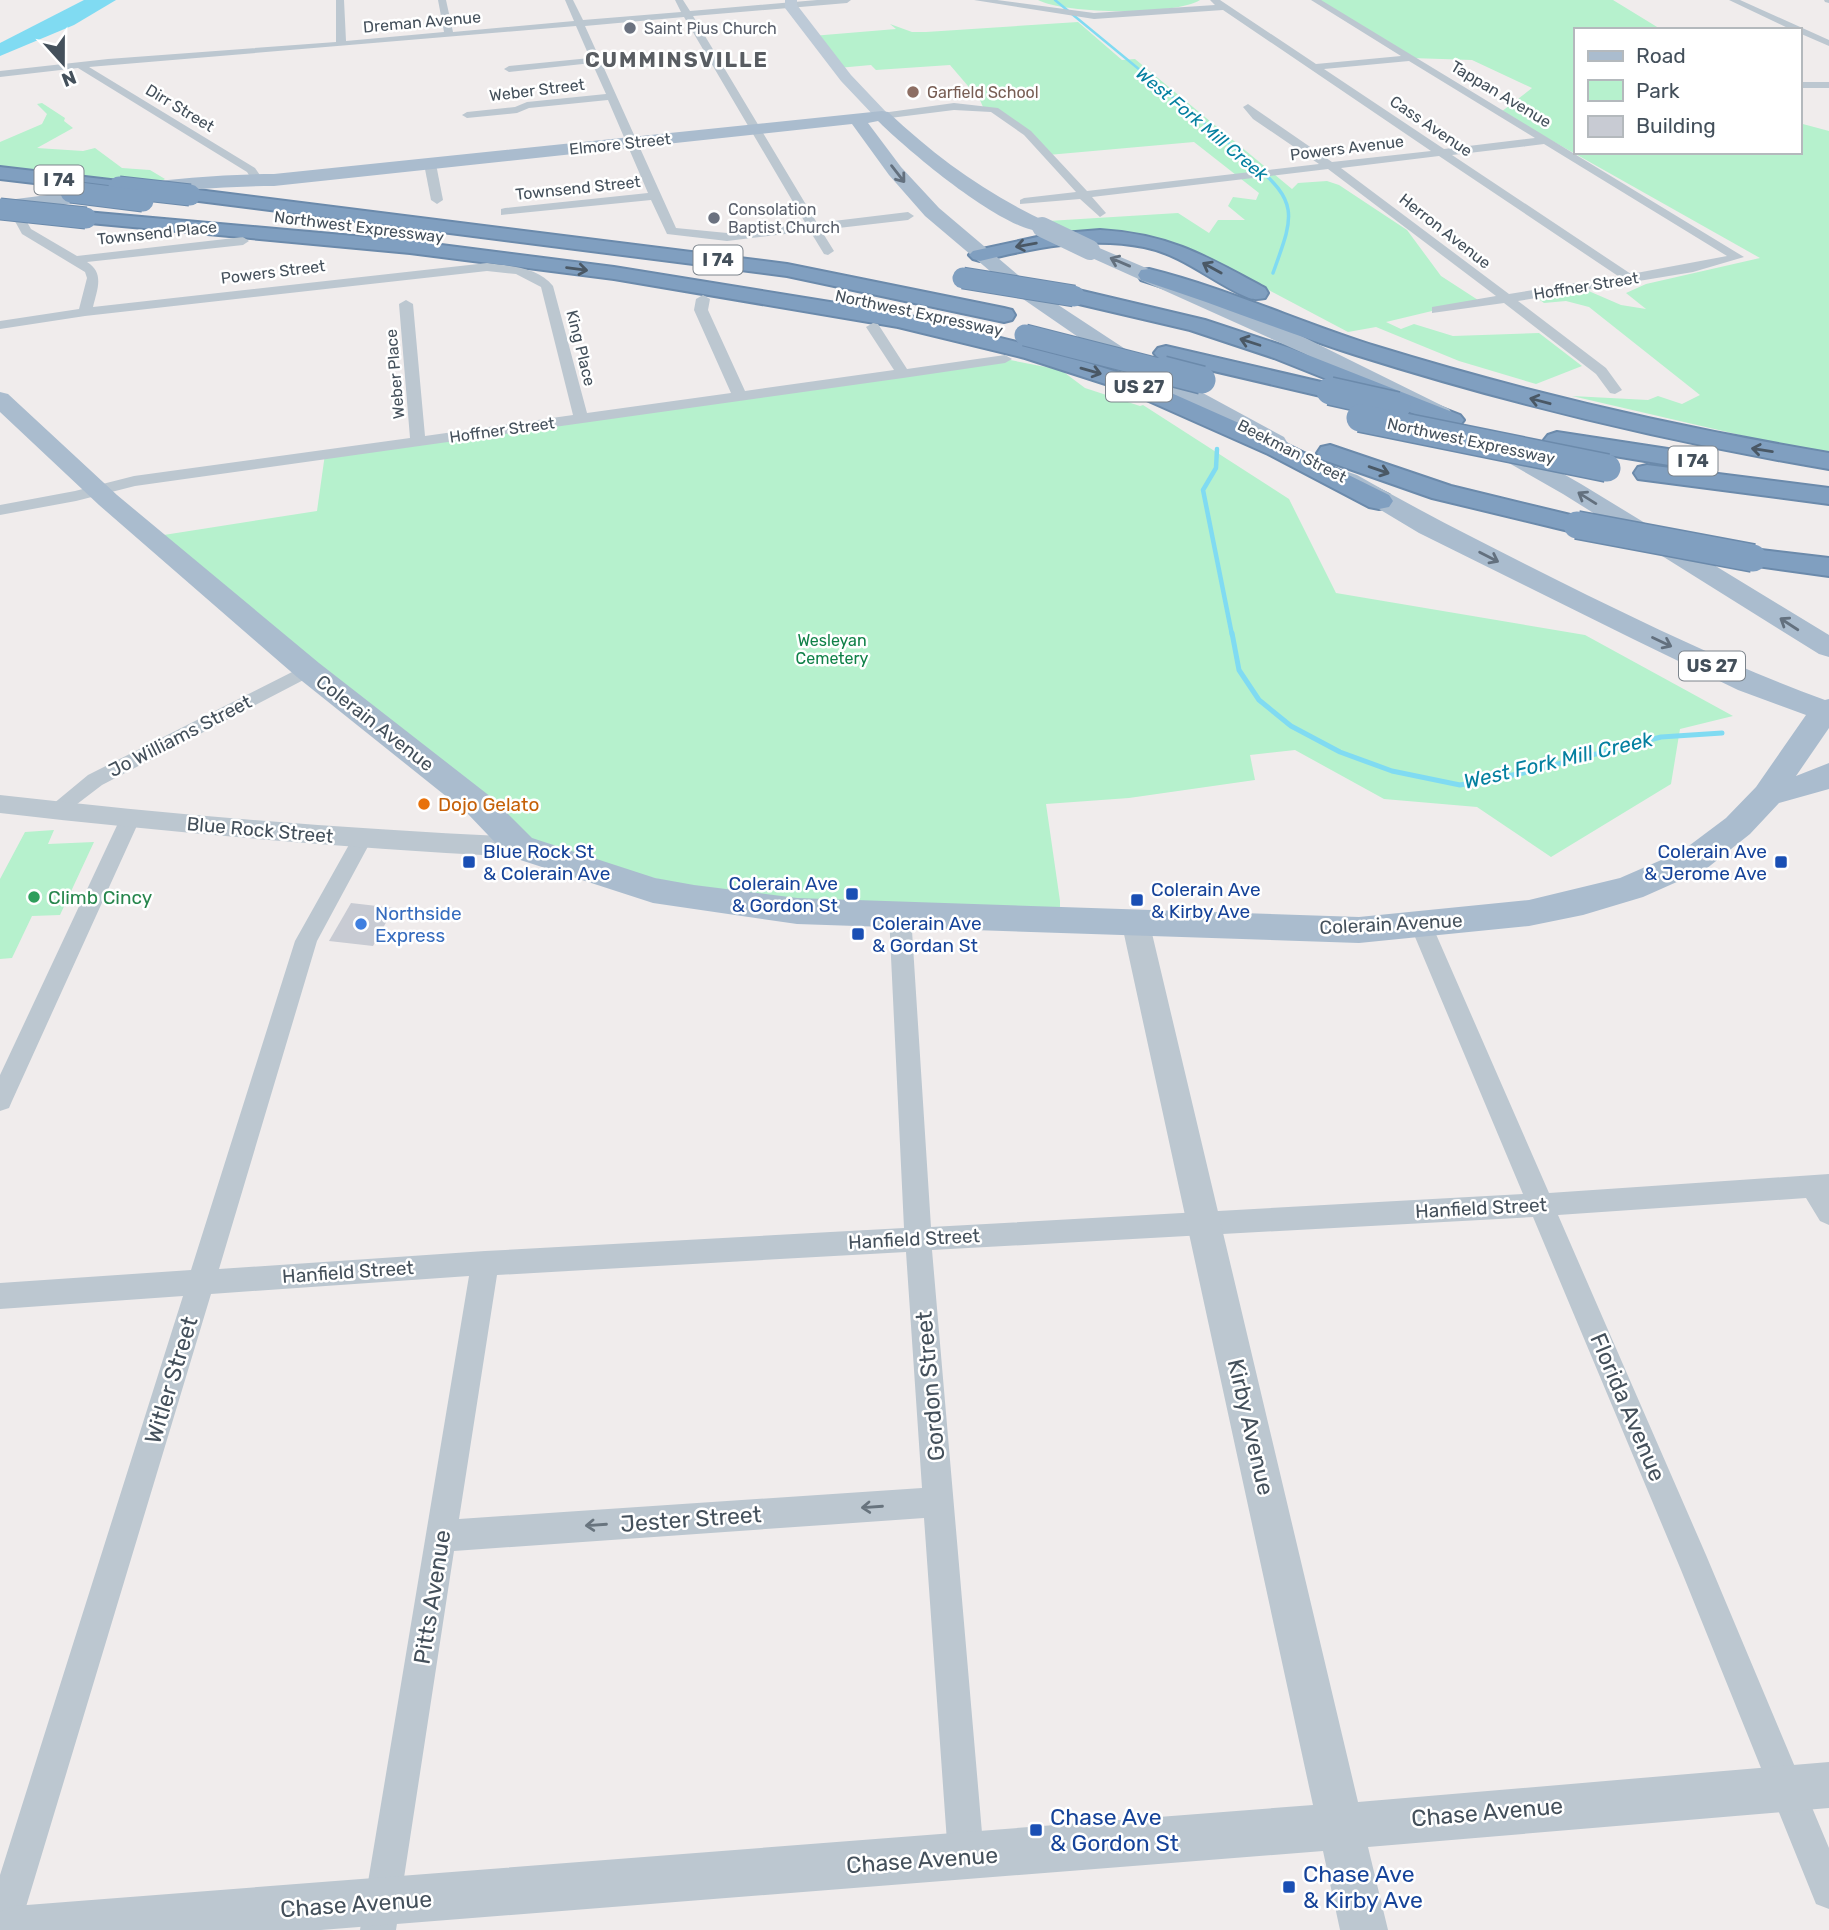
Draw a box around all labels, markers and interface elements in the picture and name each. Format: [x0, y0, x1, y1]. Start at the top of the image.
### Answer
street label: Dreman Avenue [362, 7, 482, 37]
place label: Saint Pius Church [644, 19, 777, 38]
marker: Saint Pius Church [622, 20, 638, 36]
north arrow [28, 28, 98, 98]
legend [1574, 28, 1801, 154]
text: Road [1636, 43, 1686, 68]
district label: CUMMINSVILLE [585, 47, 769, 72]
street label: Tappan Avenue [1447, 57, 1555, 131]
water label: West Fork Mill Creek [1131, 62, 1273, 186]
text: N [58, 65, 79, 92]
street label: Weber Street [488, 75, 586, 105]
text: Park [1636, 78, 1680, 103]
street label: Dirr Street [142, 80, 218, 136]
place label: Garfield School [927, 83, 1039, 102]
marker: Garfield School [905, 84, 921, 100]
street label: Cass Avenue [1386, 91, 1476, 161]
text: Building [1636, 113, 1716, 138]
street label: Elmore Street [568, 129, 672, 159]
street label: Powers Avenue [1289, 132, 1405, 164]
one-way arrow [890, 164, 905, 182]
road number: I 74 [34, 166, 84, 195]
street label: Townsend Street [514, 172, 642, 204]
street label: Herron Avenue [1395, 189, 1495, 273]
place label: Consolation Baptist Church [728, 200, 840, 237]
street label: Northwest Expressway [273, 207, 445, 247]
marker: Consolation Baptist Church [706, 210, 722, 226]
street label: Townsend Place [96, 217, 218, 249]
one-way arrow [1015, 239, 1038, 252]
road number: I 74 [694, 246, 742, 274]
one-way arrow [1109, 255, 1131, 268]
street label: Powers Street [220, 256, 326, 288]
one-way arrow [1202, 261, 1223, 274]
one-way arrow [565, 262, 587, 275]
street label: Hoffner Street [1532, 268, 1640, 304]
street label: Northwest Expressway [833, 286, 1005, 340]
street label: King Place [562, 308, 600, 388]
street label: Weber Place [382, 328, 408, 420]
one-way arrow [1240, 335, 1262, 347]
one-way arrow [1080, 365, 1102, 378]
road number: US 27 [1106, 372, 1172, 402]
one-way arrow [1529, 394, 1551, 407]
street label: Hoffner Street [448, 413, 556, 447]
street label: Northwest Expressway [1385, 414, 1557, 468]
street label: Beekman Street [1234, 415, 1350, 487]
one-way arrow [1751, 443, 1773, 456]
road number: I 74 [1668, 447, 1718, 476]
one-way arrow [1368, 465, 1390, 477]
one-way arrow [1577, 491, 1597, 505]
one-way arrow [1478, 551, 1499, 565]
one-way arrow [1779, 617, 1799, 631]
park label: Wesleyan Cemetery [796, 631, 869, 668]
one-way arrow [1651, 636, 1672, 649]
road number: US 27 [1679, 652, 1745, 680]
street label: Colerain Avenue [312, 670, 438, 776]
street label: Jo Williams Street [105, 690, 256, 782]
water label: West Fork Mill Creek [1461, 726, 1656, 794]
place label: Dojo Gelato [438, 793, 539, 816]
marker: Dojo Gelato [416, 796, 432, 812]
street label: Blue Rock Street [186, 812, 335, 848]
place label: Blue Rock St & Colerain Ave [483, 840, 610, 885]
place label: Colerain Ave & Jerome Ave [1644, 840, 1767, 885]
marker: Blue Rock St & Colerain Ave [461, 854, 477, 870]
marker: Colerain Ave & Jerome Ave [1773, 854, 1789, 870]
place label: Colerain Ave & Gordon St [728, 872, 839, 917]
place label: Colerain Ave & Kirby Ave [1151, 878, 1261, 923]
place label: Climb Cincy [48, 886, 152, 909]
marker: Colerain Ave & Gordon St [844, 886, 860, 902]
marker: Climb Cincy [26, 889, 42, 905]
marker: Colerain Ave & Kirby Ave [1129, 892, 1145, 908]
place label: Northside Express [375, 902, 462, 947]
street label: Colerain Avenue [1319, 909, 1463, 939]
place label: Colerain Ave & Gordan St [872, 912, 982, 957]
marker: Northside Express [353, 916, 369, 932]
marker: Colerain Ave & Gordan St [850, 926, 866, 942]
street label: Hanfield Street [1414, 1193, 1548, 1223]
street label: Hanfield Street [847, 1224, 981, 1254]
street label: Hanfield Street [281, 1256, 415, 1288]
street label: Gordon Street [910, 1310, 950, 1462]
street label: Witler Street [138, 1313, 204, 1447]
street label: Florida Avenue [1584, 1329, 1672, 1485]
street label: Kirby Avenue [1222, 1356, 1280, 1498]
street label: Jester Street [619, 1500, 763, 1538]
one-way arrow [861, 1501, 884, 1514]
one-way arrow [585, 1519, 608, 1532]
street label: Pitts Avenue [408, 1528, 456, 1666]
street label: Chase Avenue [1410, 1791, 1564, 1833]
place label: Chase Ave & Gordon St [1050, 1803, 1179, 1857]
marker: Chase Ave & Gordon St [1028, 1822, 1044, 1838]
street label: Chase Avenue [845, 1841, 999, 1879]
place label: Chase Ave & Kirby Ave [1303, 1860, 1423, 1914]
marker: Chase Ave & Kirby Ave [1281, 1879, 1297, 1895]
street label: Chase Avenue [279, 1885, 433, 1923]

